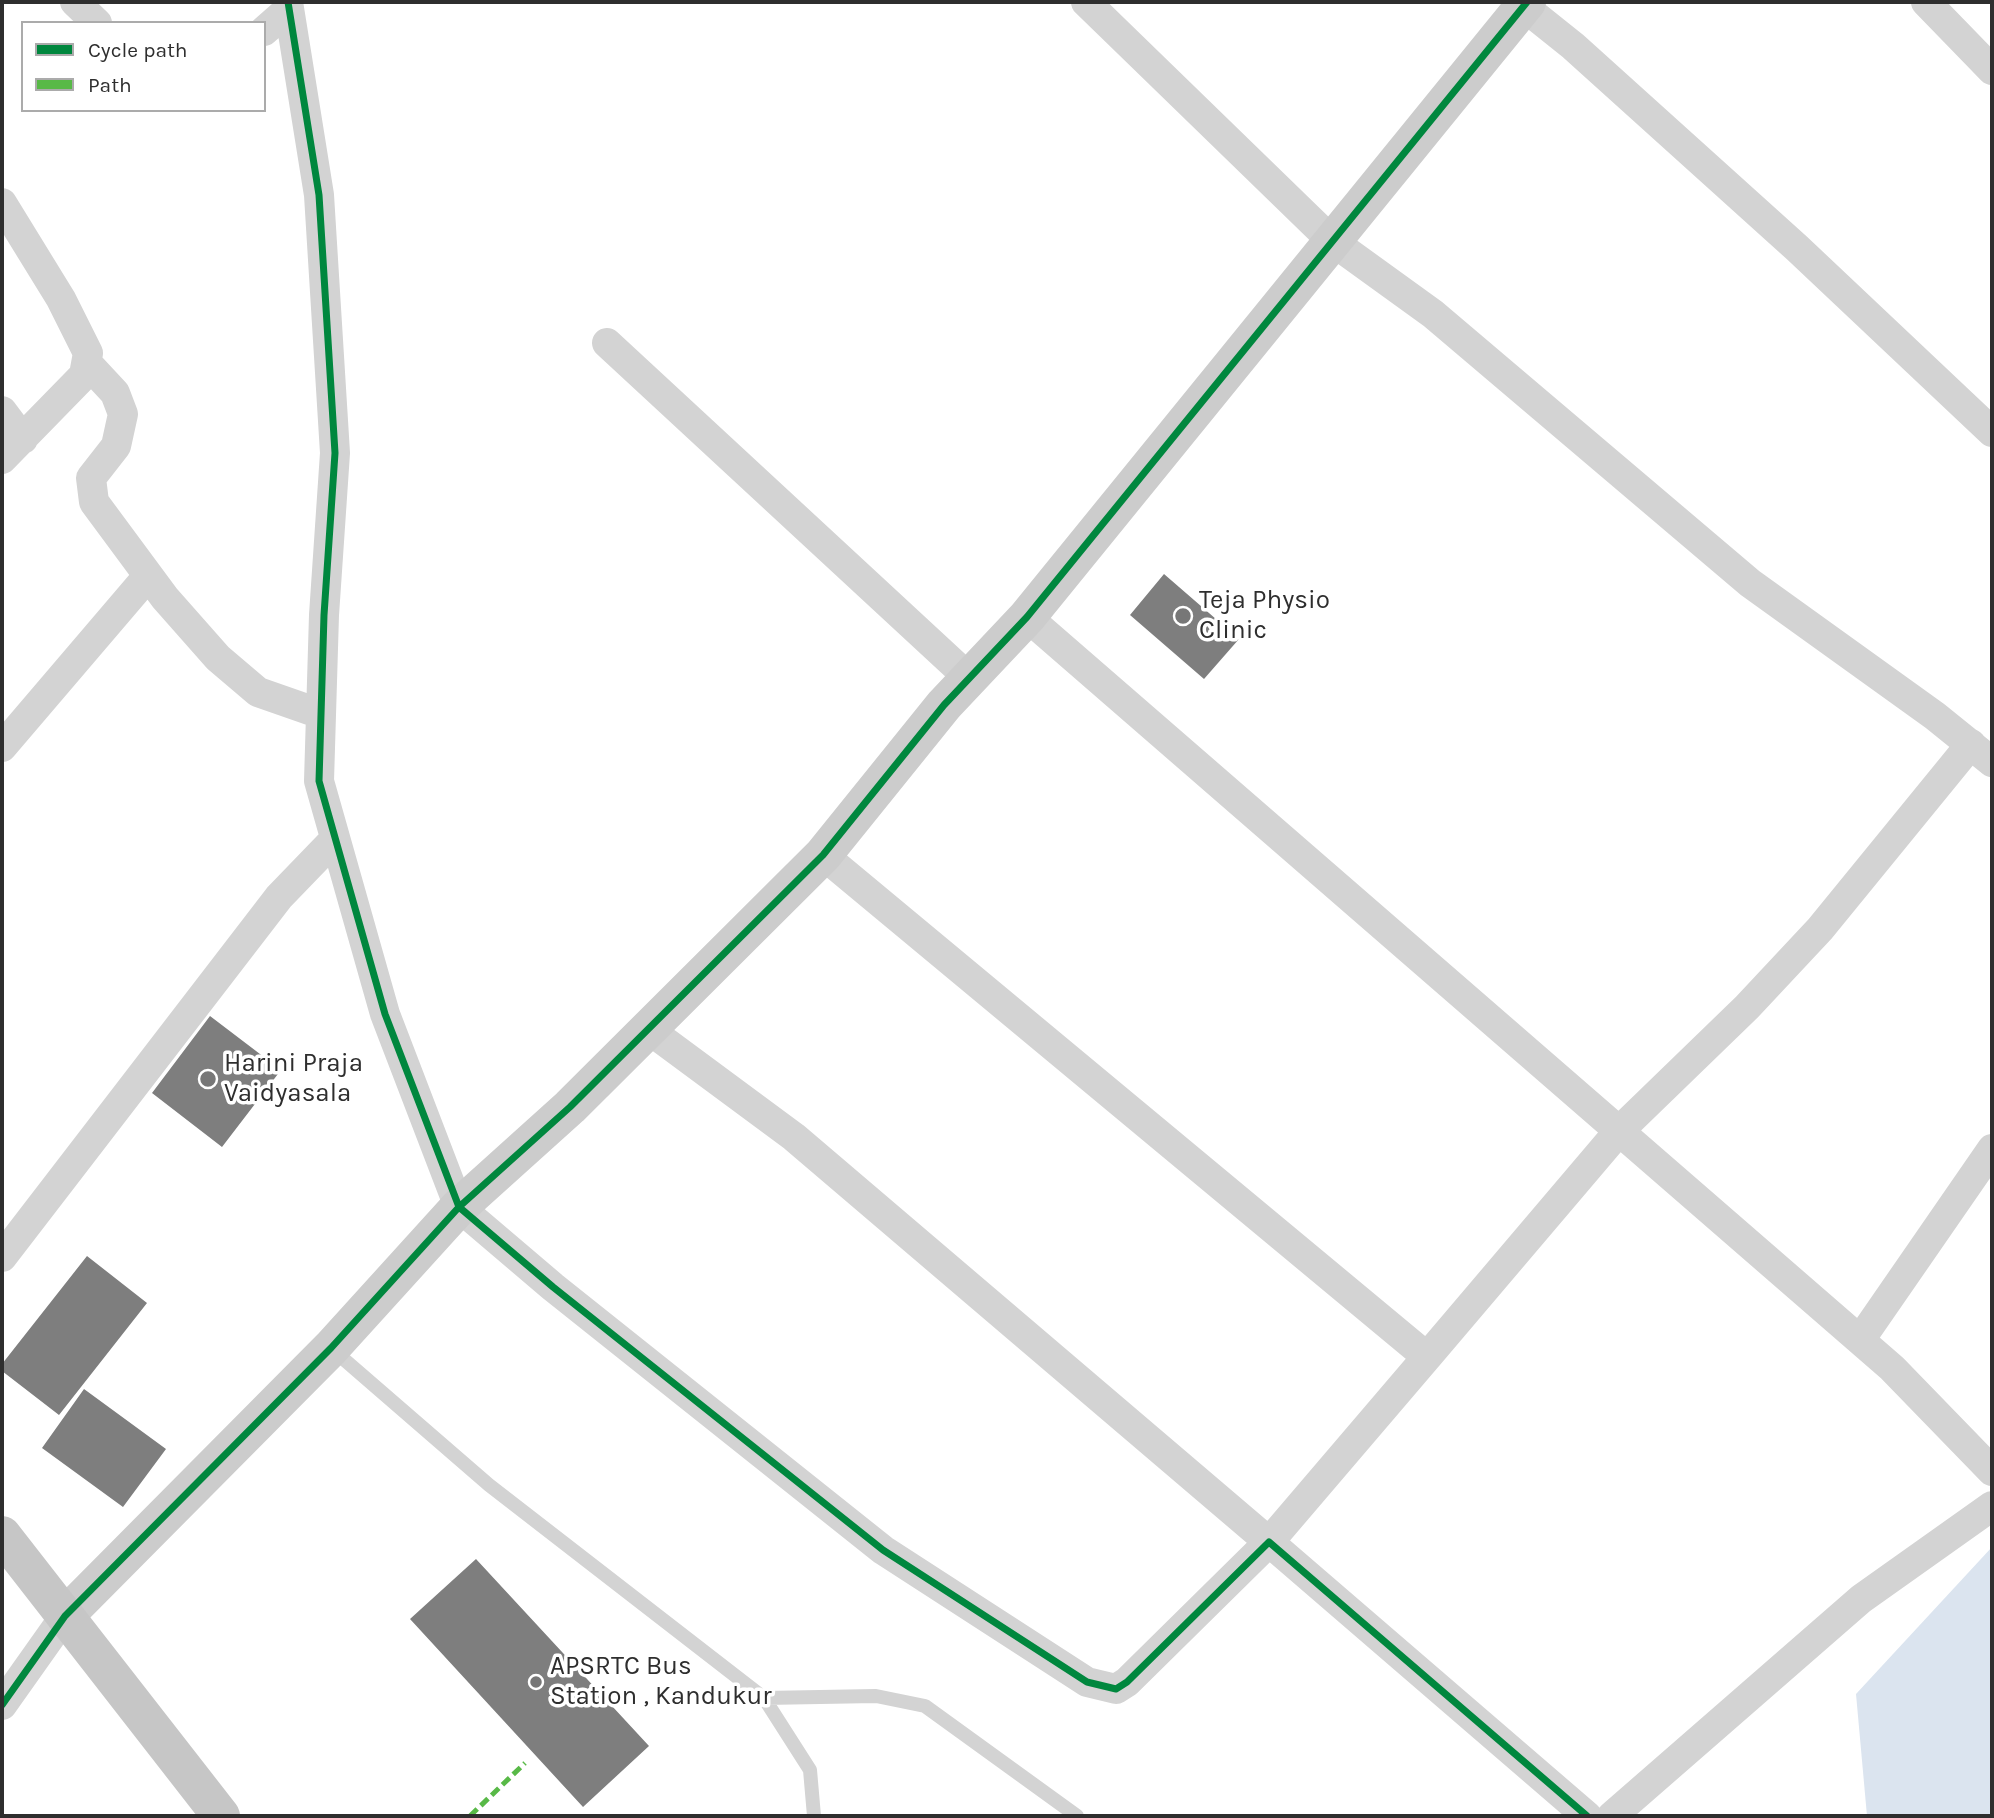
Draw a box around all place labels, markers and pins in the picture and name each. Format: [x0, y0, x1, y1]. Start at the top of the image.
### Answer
place label: Teja Physio Clinic [1199, 585, 1330, 646]
marker: Teja Physio Clinic [1173, 606, 1193, 626]
place label: Harini Praja Vaidyasala [224, 1048, 363, 1110]
marker: Harini Praja Vaidyasala [198, 1069, 218, 1089]
place label: APSRTC Bus Station , Kandukur [550, 1651, 772, 1712]
marker: APSRTC Bus Station , Kandukur [528, 1674, 544, 1690]

